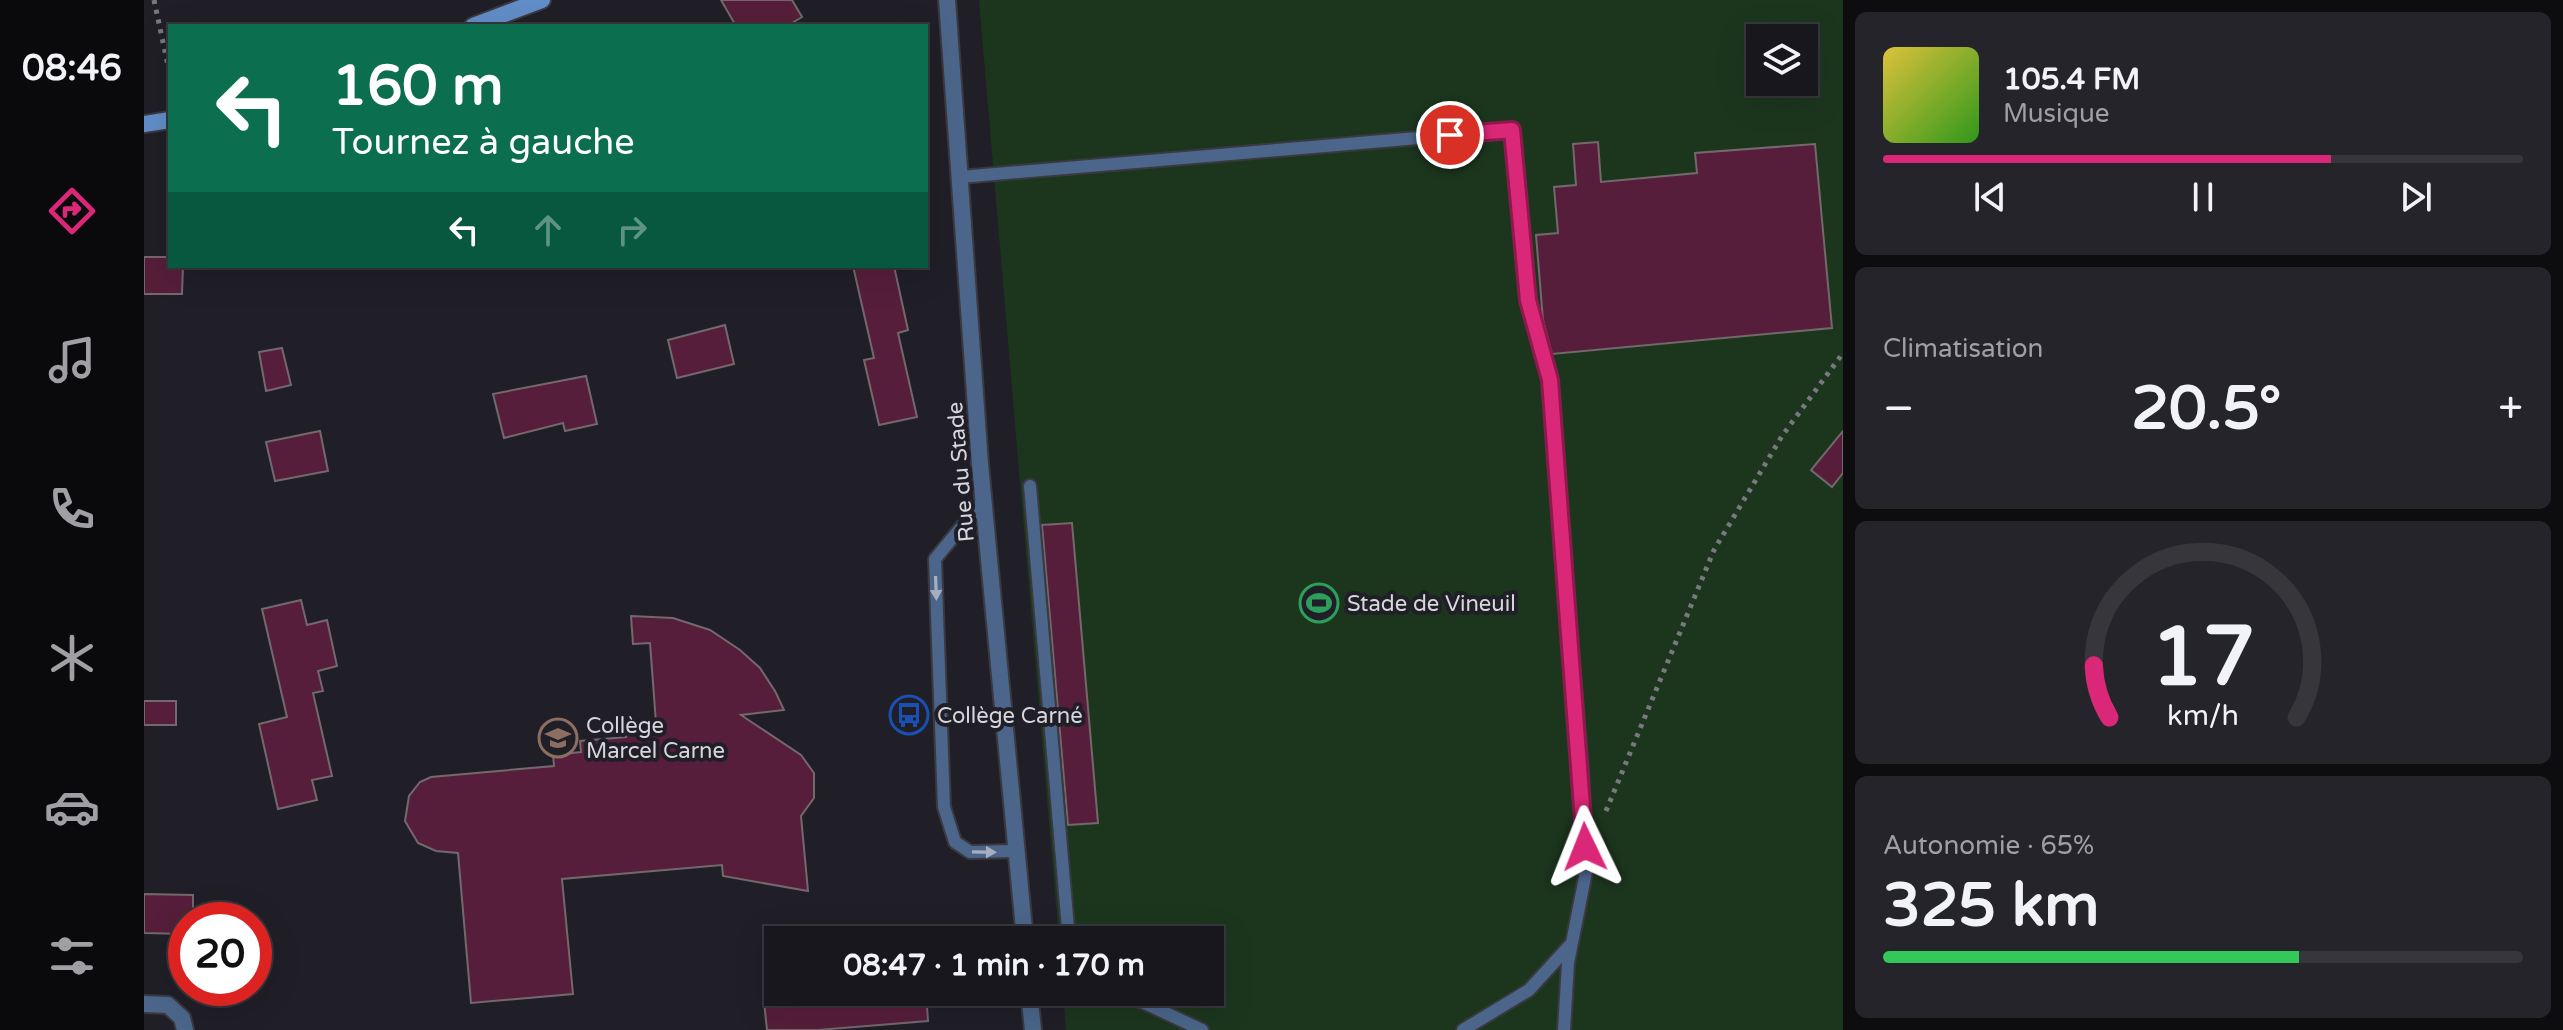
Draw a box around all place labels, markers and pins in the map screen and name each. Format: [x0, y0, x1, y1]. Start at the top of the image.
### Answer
pin [1416, 101, 1484, 169]
sports icon: Stade de Vineuil [1298, 582, 1340, 624]
place label: Stade de Vineuil [1347, 591, 1516, 617]
bus stop icon: Collège Carné [888, 694, 930, 736]
place label: Collège Carné [937, 703, 1083, 729]
place label: Collège Marcel Carne [586, 713, 725, 764]
school or university icon: Collège Marcel Carne [537, 717, 579, 759]

